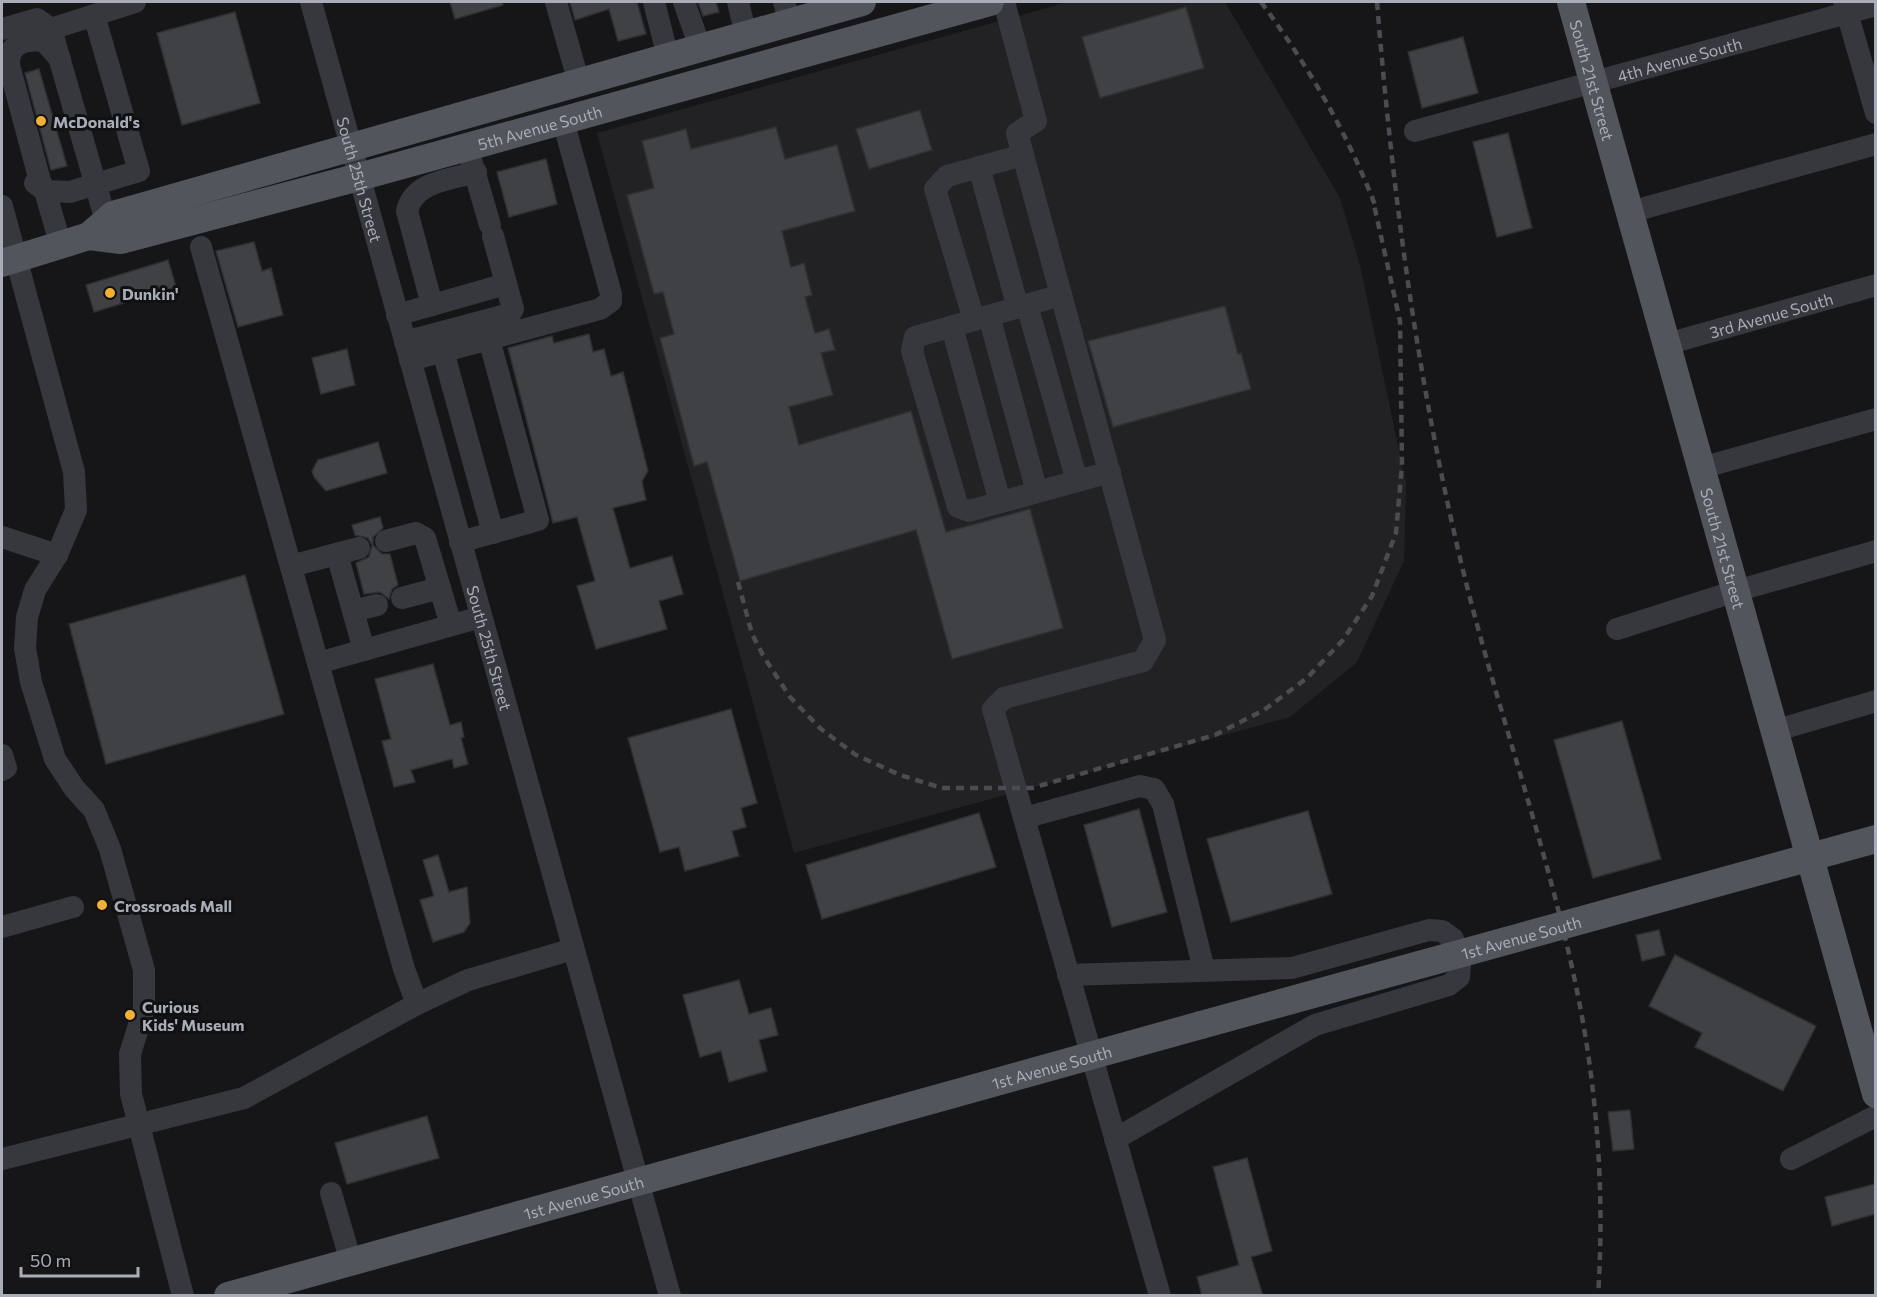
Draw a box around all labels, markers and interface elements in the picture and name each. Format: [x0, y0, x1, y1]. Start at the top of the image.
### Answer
street label: South 21st Street [1567, 17, 1619, 143]
street label: 4th Avenue South [1615, 33, 1744, 85]
street label: 5th Avenue South [475, 101, 604, 153]
place label: McDonald's [53, 112, 140, 131]
marker: McDonald's [34, 114, 48, 128]
street label: South 25th Street [334, 115, 387, 244]
place label: Dunkin' [122, 284, 179, 303]
marker: Dunkin' [103, 286, 117, 300]
street label: 3rd Avenue South [1707, 288, 1835, 341]
street label: South 21st Street [1698, 486, 1750, 611]
street label: South 25th Street [464, 583, 517, 713]
place label: Crossroads Mall [114, 896, 232, 915]
marker: Crossroads Mall [95, 898, 109, 912]
street label: 1st Avenue South [1459, 911, 1583, 962]
place label: Curious Kids' Museum [142, 997, 245, 1034]
marker: Curious Kids' Museum [123, 1008, 137, 1022]
street label: 1st Avenue South [989, 1041, 1114, 1092]
street label: 1st Avenue South [521, 1171, 646, 1223]
scale bar [21, 1240, 138, 1278]
text: 50 m [30, 1249, 71, 1271]

